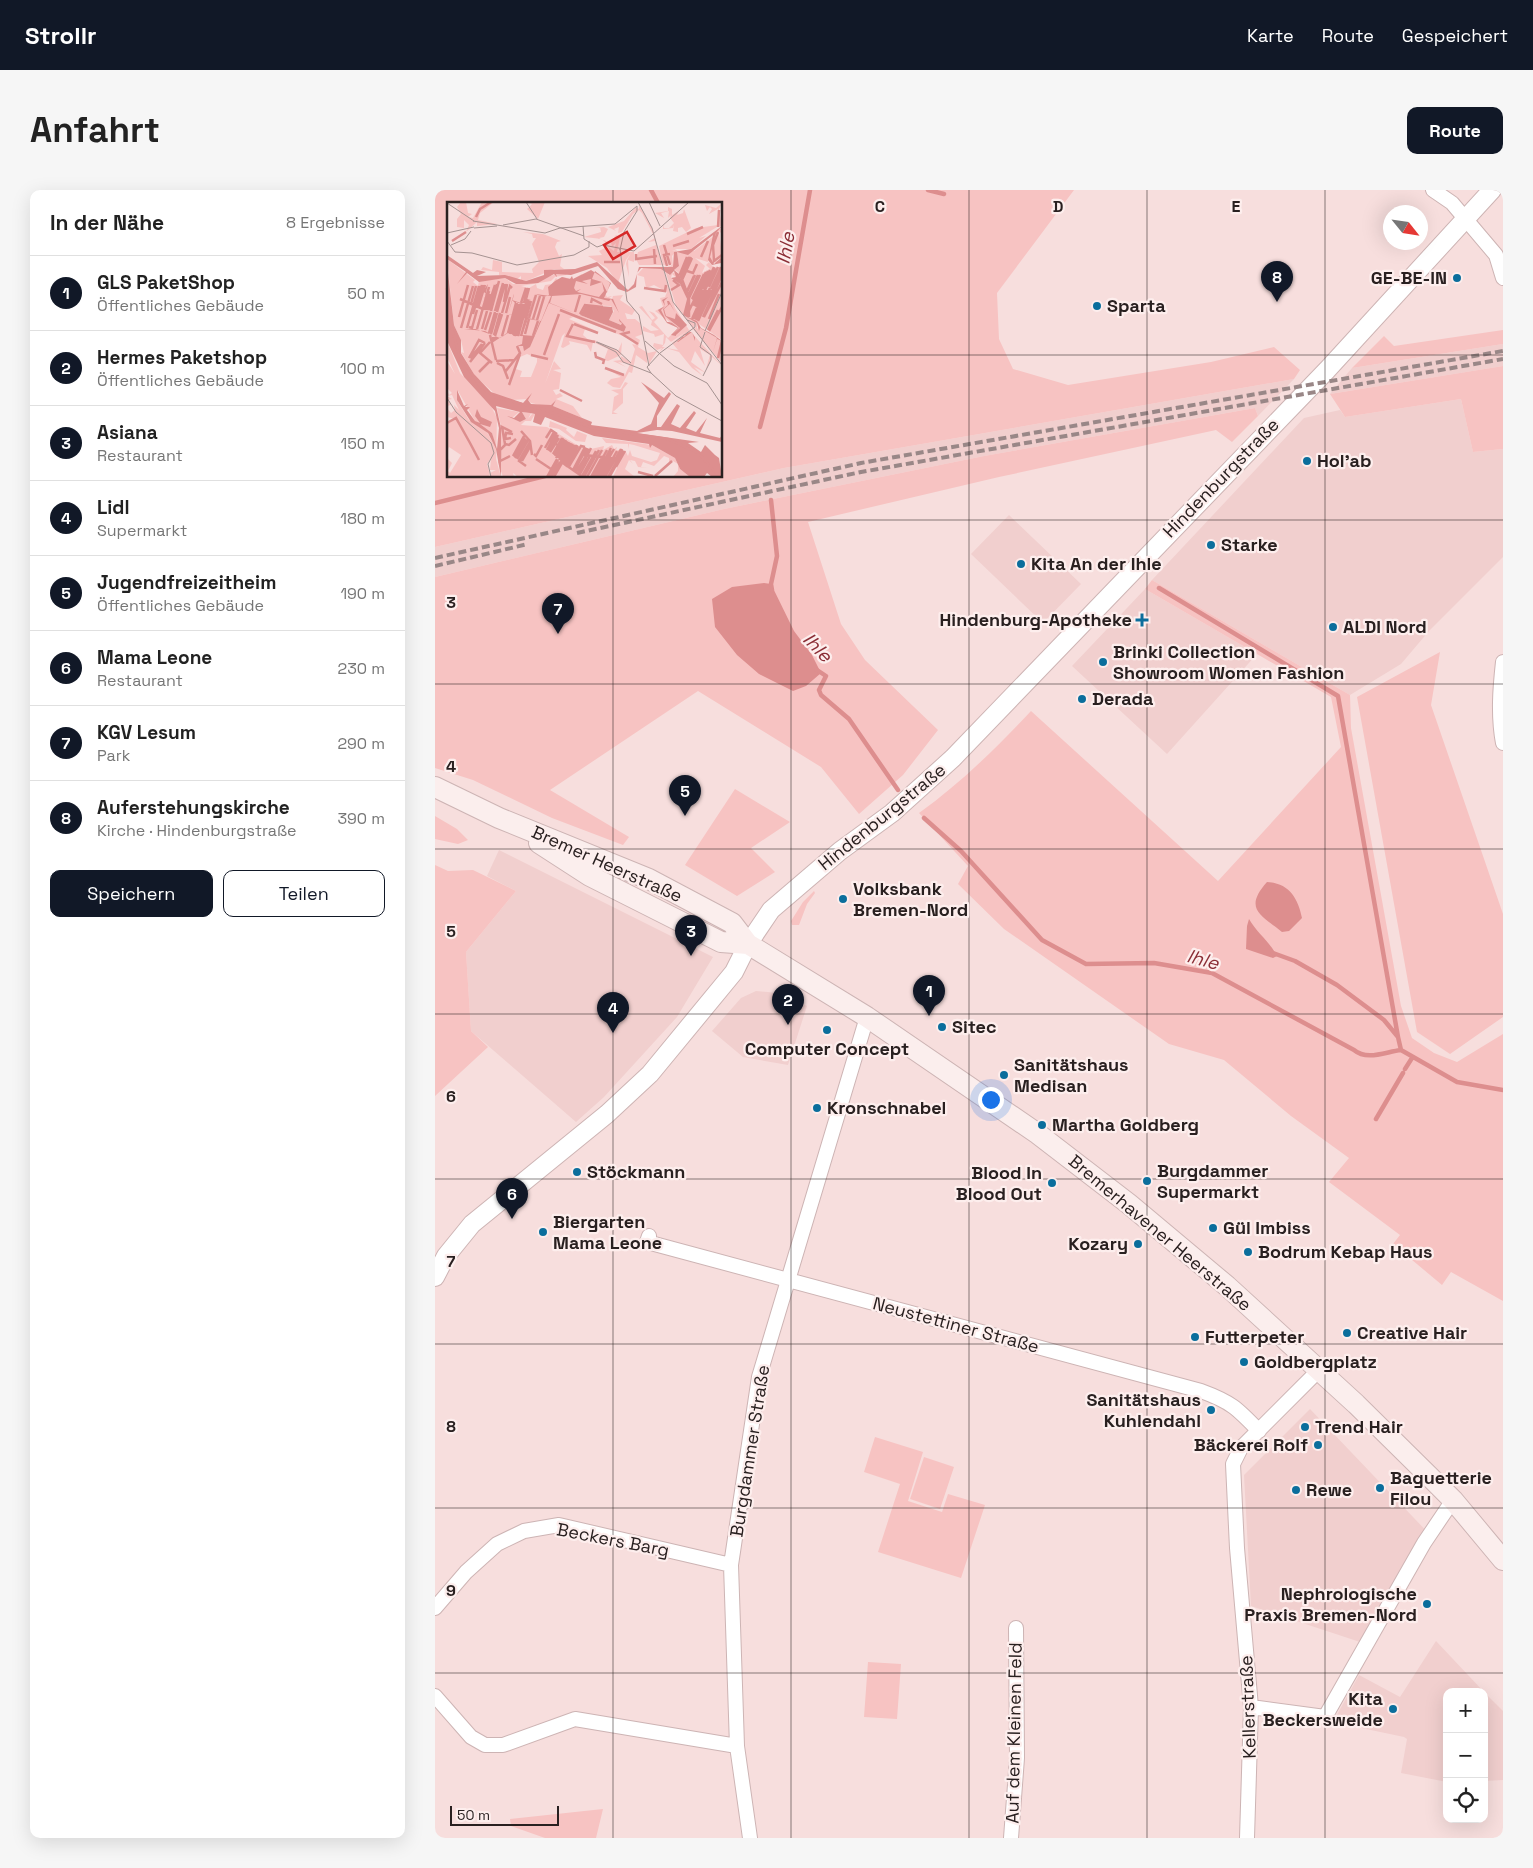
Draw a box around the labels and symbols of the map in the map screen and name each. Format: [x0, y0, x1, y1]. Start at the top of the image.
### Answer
text: C [875, 196, 885, 217]
text: D [1053, 196, 1063, 217]
text: E [1232, 196, 1241, 217]
inset map [447, 202, 723, 478]
north arrow [1383, 205, 1428, 250]
water label: Ihle [770, 229, 801, 266]
pin: 8 [1261, 261, 1293, 302]
place label: GE-BE-IN [1371, 266, 1447, 289]
marker: GE-BE-IN [1451, 272, 1463, 284]
place label: Sparta [1107, 294, 1166, 317]
marker: Sparta [1091, 300, 1103, 312]
street label: Hindenburgstraße [1158, 413, 1284, 542]
place label: Hol'ab [1317, 449, 1371, 472]
marker: Hol'ab [1301, 455, 1313, 467]
place label: Starke [1221, 533, 1278, 556]
marker: Starke [1205, 539, 1217, 551]
place label: Kita An der Ihle [1031, 552, 1162, 575]
marker: Kita An der Ihle [1015, 558, 1027, 570]
text: 3 [446, 592, 456, 613]
pin: 7 [542, 593, 574, 634]
place label: Hindenburg-Apotheke [940, 608, 1132, 631]
marker: Hindenburg-Apotheke [1136, 614, 1148, 626]
place label: ALDI Nord [1343, 615, 1427, 638]
marker: ALDI Nord [1327, 621, 1339, 633]
water label: Ihle [797, 627, 838, 668]
place label: Brinki Collection Showroom Women Fashion [1113, 640, 1344, 684]
marker: Brinki Collection Showroom Women Fashion [1097, 656, 1109, 668]
place label: Derada [1092, 687, 1154, 710]
marker: Derada [1076, 693, 1088, 705]
text: 4 [446, 756, 456, 777]
street label: Hindenburgstraße [813, 758, 950, 875]
pin: 5 [669, 775, 701, 816]
street label: Bremer Heerstraße [528, 820, 686, 907]
place label: Volksbank Bremen-Nord [853, 877, 968, 921]
marker: Volksbank Bremen-Nord [837, 893, 849, 905]
pin: 3 [675, 915, 707, 956]
text: 5 [446, 921, 456, 942]
water label: Ihle [1184, 943, 1222, 976]
pin: 1 [913, 975, 945, 1016]
pin: 2 [772, 984, 804, 1025]
pin: 4 [597, 992, 629, 1033]
place label: Sitec [952, 1015, 997, 1038]
marker: Sitec [936, 1021, 948, 1033]
marker: Computer Concept [821, 1024, 833, 1036]
place label: Computer Concept [745, 1037, 909, 1060]
place label: Sanitätshaus Medisan [1014, 1053, 1129, 1097]
marker: Sanitätshaus Medisan [998, 1069, 1010, 1081]
text: 6 [446, 1086, 456, 1107]
your location [978, 1087, 1004, 1113]
place label: Kronschnabel [827, 1096, 946, 1119]
marker: Kronschnabel [811, 1102, 823, 1114]
place label: Martha Goldberg [1052, 1113, 1199, 1136]
marker: Martha Goldberg [1036, 1119, 1048, 1131]
street label: Bremerhavener Heerstraße [1064, 1149, 1257, 1316]
place label: Burgdammer Supermarkt [1157, 1159, 1268, 1203]
place label: Stöckmann [587, 1160, 685, 1183]
place label: Blood In Blood Out [956, 1161, 1042, 1205]
marker: Stöckmann [571, 1166, 583, 1178]
marker: Burgdammer Supermarkt [1141, 1175, 1153, 1187]
marker: Blood In Blood Out [1046, 1177, 1058, 1189]
pin: 6 [496, 1178, 528, 1219]
place label: Biergarten Mama Leone [553, 1210, 662, 1254]
place label: Gül Imbiss [1223, 1216, 1311, 1239]
marker: Gül Imbiss [1207, 1222, 1219, 1234]
marker: Biergarten Mama Leone [537, 1226, 549, 1238]
place label: Kozary [1068, 1232, 1128, 1255]
marker: Kozary [1132, 1238, 1144, 1250]
place label: Bodrum Kebap Haus [1258, 1240, 1432, 1263]
marker: Bodrum Kebap Haus [1242, 1246, 1254, 1258]
text: 7 [447, 1251, 456, 1272]
street label: Neustettiner Straße [870, 1291, 1042, 1358]
place label: Creative Hair [1357, 1321, 1467, 1344]
place label: Futterpeter [1205, 1325, 1304, 1348]
marker: Creative Hair [1341, 1327, 1353, 1339]
marker: Futterpeter [1189, 1331, 1201, 1343]
place label: Goldbergplatz [1254, 1350, 1377, 1373]
marker: Goldbergplatz [1238, 1356, 1250, 1368]
street label: Burgdammer Straße [725, 1363, 774, 1539]
place label: Sanitätshaus Kuhlendahl [1086, 1388, 1201, 1432]
marker: Sanitätshaus Kuhlendahl [1205, 1404, 1217, 1416]
place label: Trend Hair [1315, 1415, 1403, 1438]
text: 8 [446, 1416, 456, 1437]
marker: Trend Hair [1299, 1421, 1311, 1433]
place label: Bäckerei Rolf [1194, 1433, 1308, 1456]
marker: Bäckerei Rolf [1312, 1439, 1324, 1451]
place label: Baguetterie Filou [1390, 1466, 1492, 1510]
place label: Rewe [1306, 1478, 1352, 1501]
marker: Baguetterie Filou [1374, 1482, 1386, 1494]
marker: Rewe [1290, 1484, 1302, 1496]
street label: Beckers Barg [555, 1517, 671, 1562]
text: 9 [446, 1580, 456, 1601]
place label: Nephrologische Praxis Bremen-Nord [1244, 1582, 1417, 1626]
marker: Nephrologische Praxis Bremen-Nord [1421, 1598, 1433, 1610]
street label: Auf dem Kleinen Feld [1000, 1642, 1027, 1824]
street label: Kellerstraße [1234, 1655, 1261, 1759]
place label: Kita Beckersweide [1263, 1687, 1384, 1731]
marker: Kita Beckersweide [1387, 1703, 1399, 1715]
scale bar [450, 1803, 559, 1826]

